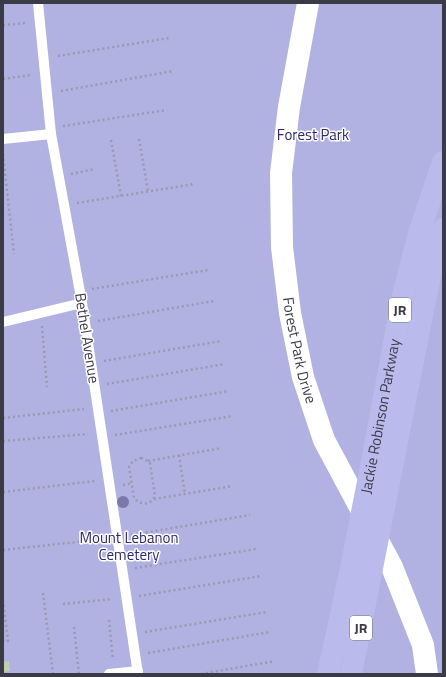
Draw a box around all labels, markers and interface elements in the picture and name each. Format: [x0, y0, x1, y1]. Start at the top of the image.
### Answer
park label: Forest Park [277, 123, 349, 146]
street label: Bethel Avenue [69, 291, 106, 385]
street label: Forest Park Drive [277, 296, 323, 406]
road number: JR [389, 298, 411, 322]
street label: Jackie Robinson Parkway [354, 337, 406, 496]
park label: Mount Lebanon Cemetery [79, 526, 179, 566]
road number: JR [350, 616, 372, 640]

